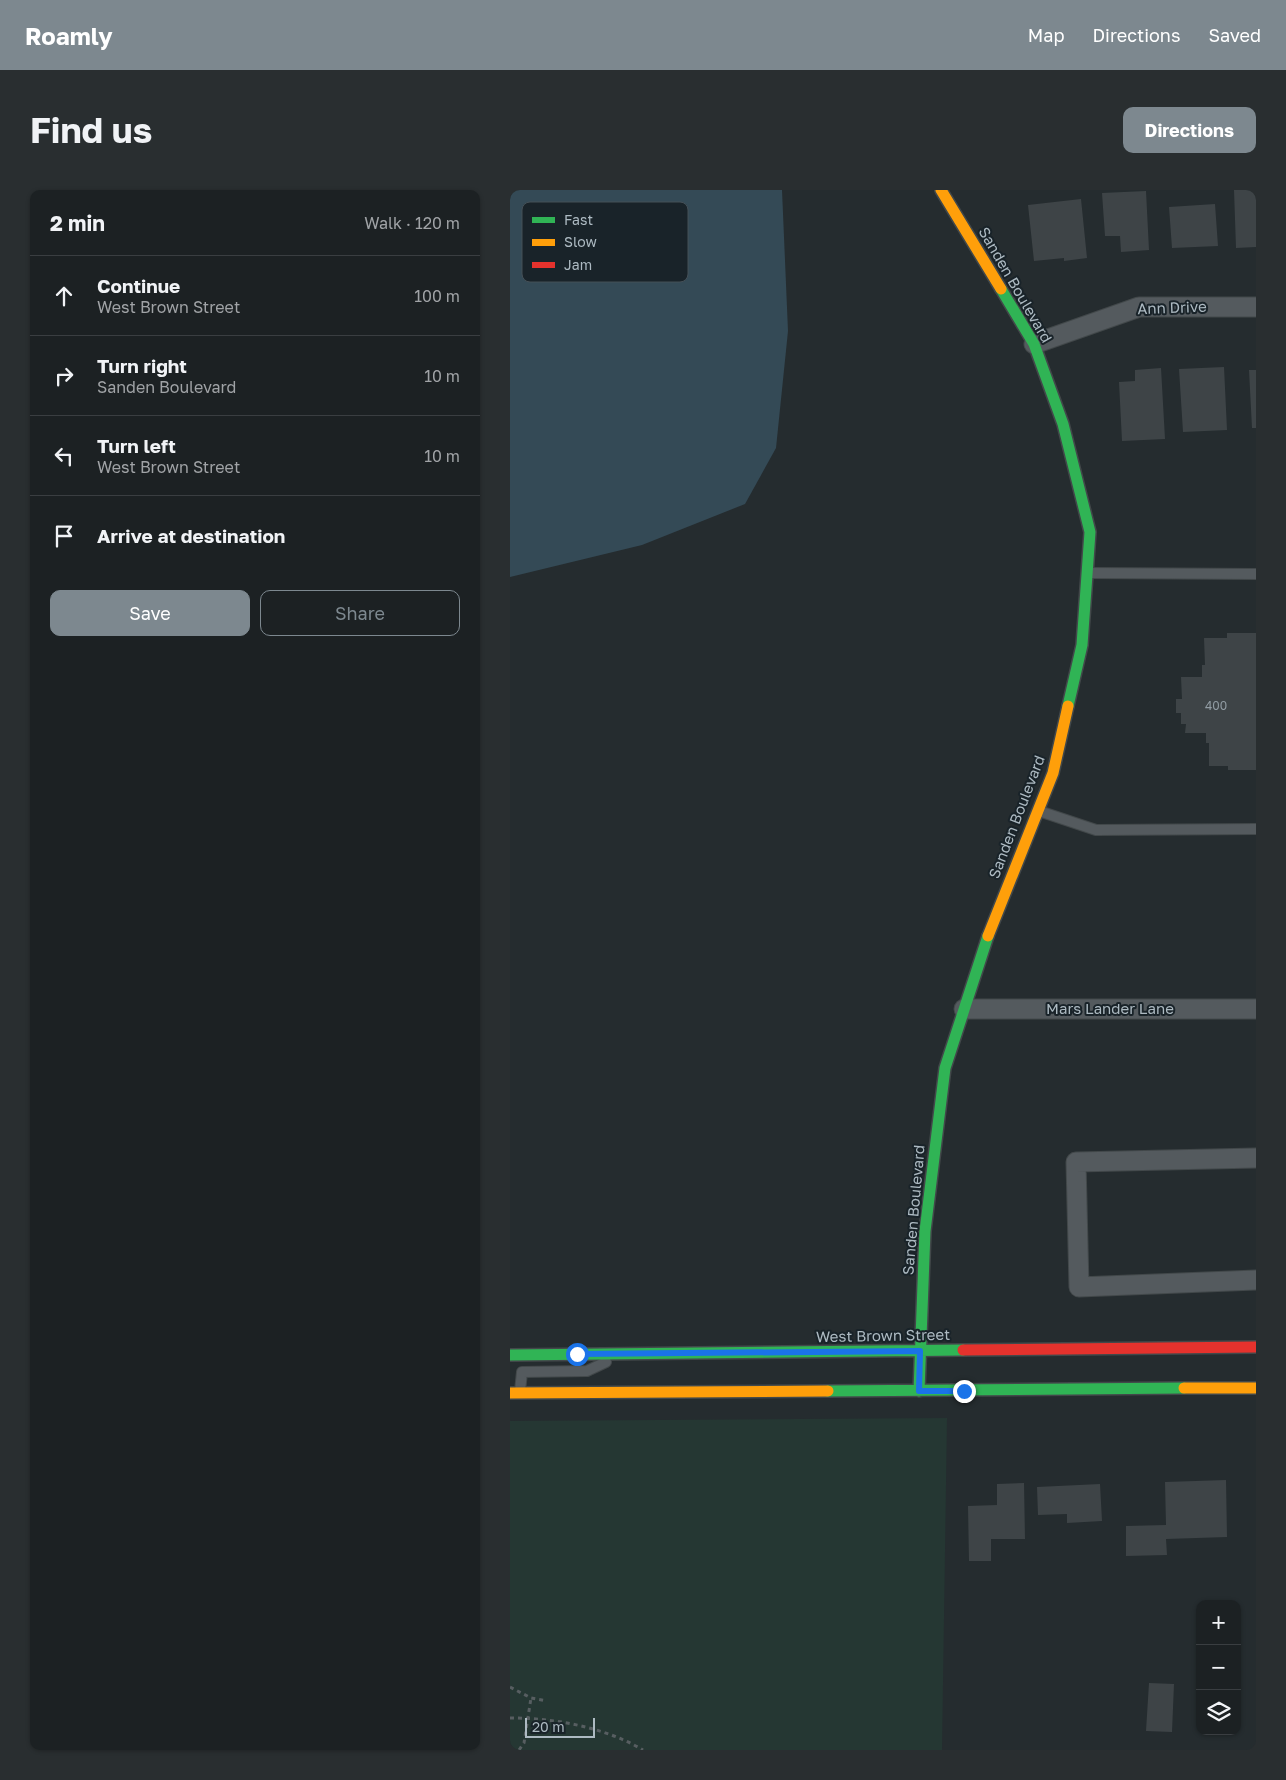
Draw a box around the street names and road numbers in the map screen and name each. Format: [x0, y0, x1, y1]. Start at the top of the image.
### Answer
street label: Sanden Boulevard [975, 223, 1056, 346]
street label: Ann Drive [1137, 297, 1207, 317]
street label: Sanden Boulevard [984, 752, 1048, 881]
street label: Mars Lander Lane [1046, 999, 1174, 1017]
street label: Sanden Boulevard [898, 1144, 928, 1276]
street label: West Brown Street [816, 1325, 950, 1345]

